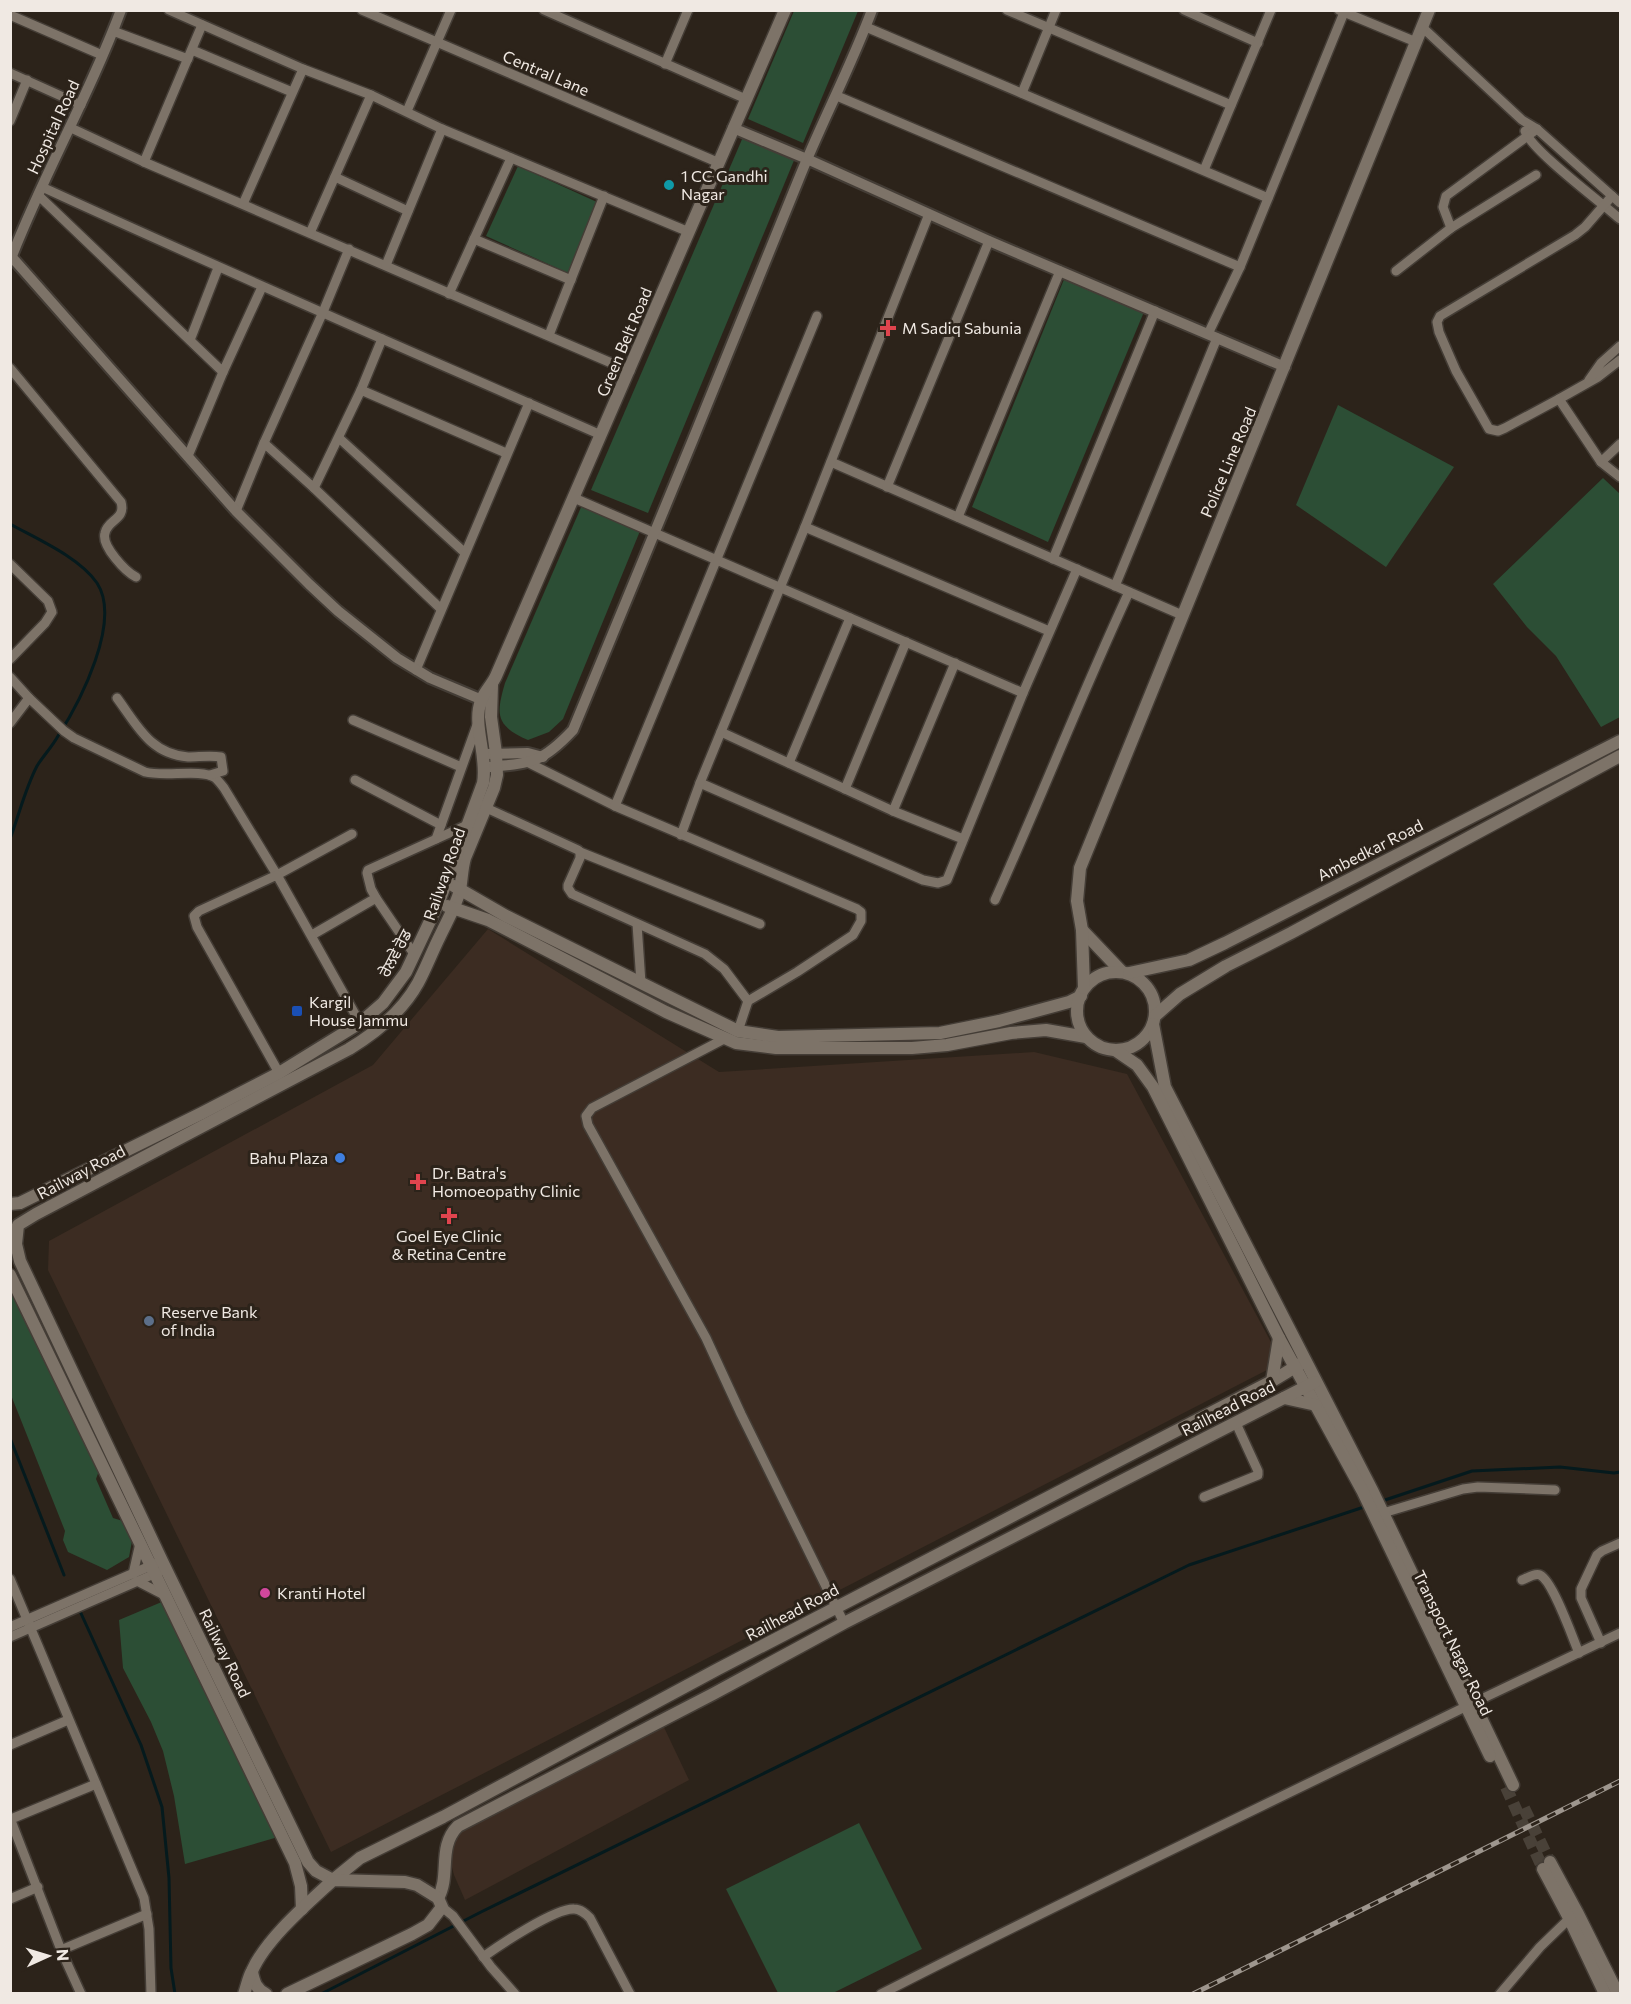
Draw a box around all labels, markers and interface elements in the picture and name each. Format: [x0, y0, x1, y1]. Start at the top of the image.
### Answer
street label: Central Lane [500, 46, 592, 99]
street label: Hospital Road [22, 77, 83, 177]
place label: 1 CC Gandhi Nagar [681, 166, 768, 203]
marker: 1 CC Gandhi Nagar [662, 178, 676, 192]
street label: Green Belt Road [592, 284, 655, 399]
place label: M Sadiq Sabunia [902, 318, 1022, 337]
marker: M Sadiq Sabunia [879, 319, 897, 337]
street label: Police Line Road [1196, 404, 1259, 520]
street label: Ambedkar Road [1314, 815, 1426, 884]
street label: Railway Road [419, 825, 468, 923]
street label: ਰੇਲਵੇ ਰੋਡ [374, 925, 415, 981]
place label: Kargil House Jammu [309, 992, 408, 1029]
marker: Kargil House Jammu [290, 1004, 304, 1018]
street label: Railway Road [34, 1140, 128, 1203]
place label: Bahu Plaza [249, 1148, 328, 1167]
marker: Bahu Plaza [333, 1151, 347, 1165]
place label: Dr. Batra's Homoeopathy Clinic [432, 1163, 580, 1200]
marker: Dr. Batra's Homoeopathy Clinic [409, 1173, 427, 1191]
marker: Goel Eye Clinic & Retina Centre [440, 1207, 458, 1225]
place label: Goel Eye Clinic & Retina Centre [392, 1226, 506, 1263]
place label: Reserve Bank of India [161, 1302, 258, 1339]
marker: Reserve Bank of India [142, 1314, 156, 1328]
street label: Railhead Road [1178, 1376, 1278, 1439]
street label: Transport Nagar Road [1410, 1567, 1497, 1718]
street label: Railhead Road [742, 1579, 842, 1644]
place label: Kranti Hotel [277, 1583, 366, 1602]
marker: Kranti Hotel [258, 1586, 272, 1600]
street label: Railway Road [196, 1605, 255, 1700]
north arrow [18, 1926, 78, 1986]
text: N [54, 1948, 73, 1962]

